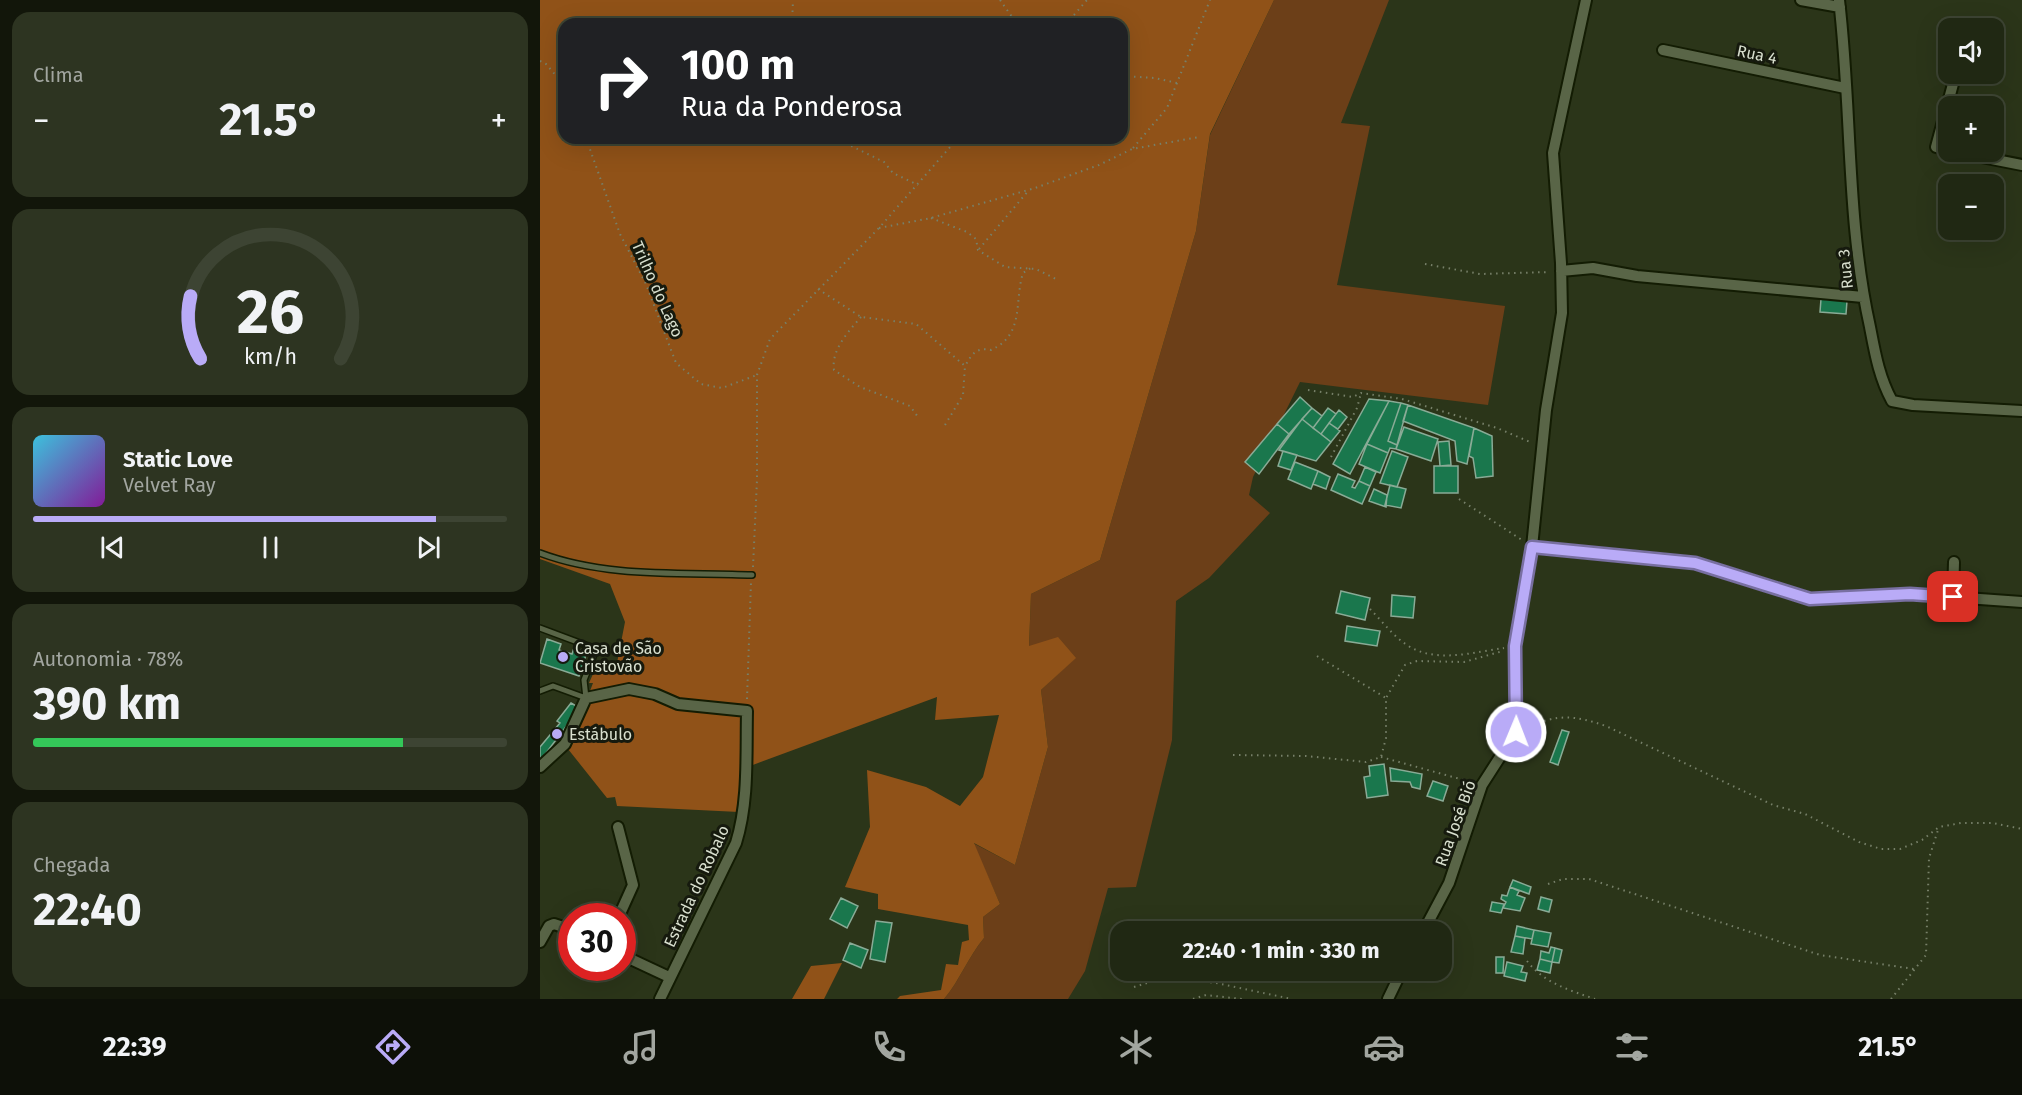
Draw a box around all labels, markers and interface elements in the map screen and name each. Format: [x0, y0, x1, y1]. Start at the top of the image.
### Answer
map controls [1938, 18, 2004, 240]
button: sound [1938, 18, 2004, 84]
text: 100 m [681, 40, 795, 90]
street label: Rua 4 [1735, 41, 1779, 68]
icon: right [582, 42, 660, 120]
text: Clima [33, 63, 84, 87]
text: Rua da Ponderosa [681, 91, 903, 123]
text: 21.5° [219, 93, 321, 147]
button: + [1938, 96, 2004, 162]
text: − [33, 101, 50, 141]
text: + [491, 101, 507, 141]
button: − [1938, 174, 2004, 240]
street label: Trilho do Lago [628, 238, 687, 340]
street label: Rua 3 [1834, 248, 1857, 290]
text: 26 [236, 275, 304, 350]
text: km/h [243, 345, 297, 371]
text: Static Love [123, 446, 233, 473]
text: Velvet Ray [123, 473, 216, 497]
icon: previous [96, 531, 129, 564]
icon: pause [254, 531, 287, 564]
icon: next [412, 531, 445, 564]
pin [1927, 571, 1978, 622]
icon: arrive [1936, 580, 1969, 613]
place label: Casa de São Cristovão [575, 639, 662, 676]
text: Autonomia · 78% [33, 647, 183, 671]
marker: Casa de São Cristovão [556, 650, 570, 664]
text: 390 km [33, 677, 181, 731]
position arrow [1484, 700, 1548, 764]
place label: Estábulo [569, 725, 632, 744]
marker: Estábulo [550, 727, 564, 741]
street label: Rua José Bió [1431, 778, 1480, 869]
street label: Estrada do Robalo [660, 822, 733, 950]
text: Chegada [33, 853, 110, 877]
text: 22:40 [33, 883, 142, 937]
speed limit sign: 30 [558, 903, 636, 981]
text: 22:40 · 1 min · 330 m [1182, 937, 1380, 964]
icon: directions [372, 1026, 414, 1068]
icon: music [620, 1026, 662, 1068]
icon: phone [868, 1026, 910, 1068]
icon: climate [1115, 1026, 1157, 1068]
icon: car [1363, 1026, 1405, 1068]
icon: filters [1611, 1026, 1653, 1068]
text: 22:39 [103, 1031, 167, 1063]
text: 21.5° [1858, 1031, 1919, 1063]

